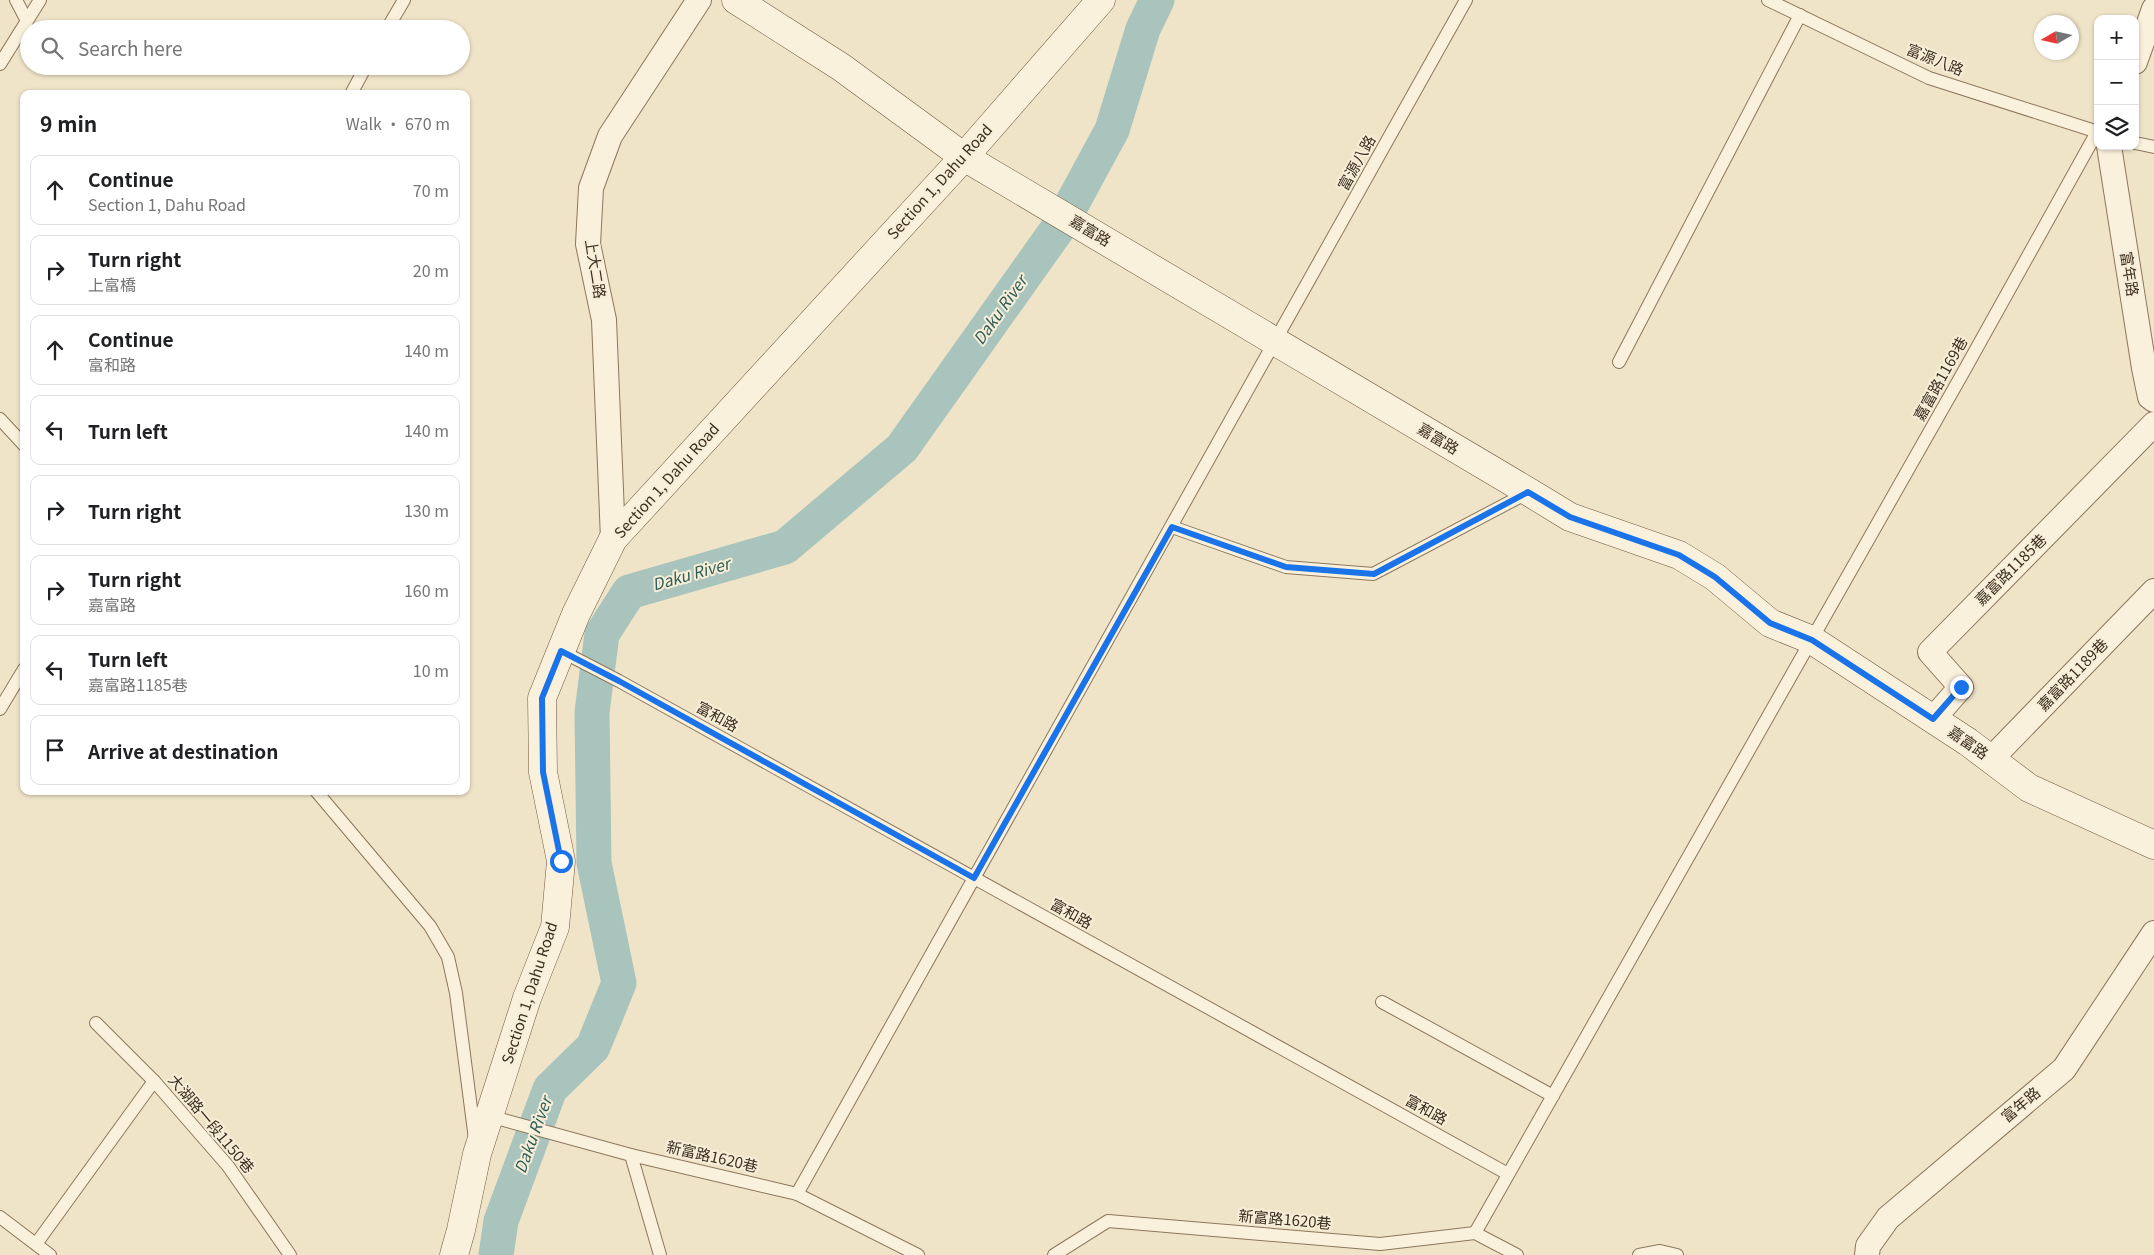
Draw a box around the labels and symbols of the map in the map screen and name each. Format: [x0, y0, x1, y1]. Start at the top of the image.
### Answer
north arrow [2034, 15, 2079, 60]
street label: 富源八路 [1904, 38, 1967, 80]
street label: Section 1, Dahu Road [882, 119, 996, 243]
street label: 富源八路 [1332, 131, 1379, 194]
street label: 嘉富路 [1066, 209, 1115, 250]
street label: 上大二路 [581, 237, 612, 300]
street label: 富年路 [2117, 250, 2144, 298]
water label: Daku River [966, 268, 1033, 349]
street label: 嘉富路1169巷 [1908, 332, 1971, 424]
street label: 嘉富路 [1414, 417, 1463, 458]
street label: Section 1, Dahu Road [609, 418, 723, 542]
street label: 嘉富路1185巷 [1970, 529, 2050, 609]
water label: Daku River [649, 550, 735, 596]
street label: 嘉富路1189巷 [2032, 633, 2112, 715]
route end [1950, 676, 1973, 699]
street label: 富和路 [693, 696, 743, 736]
street label: 嘉富路 [1944, 720, 1993, 763]
route start [550, 850, 573, 873]
street label: 富和路 [1047, 893, 1097, 933]
street label: Section 1, Dahu Road [496, 919, 561, 1066]
street label: 大湖路一段1150巷 [164, 1069, 260, 1177]
street label: 富年路 [1996, 1081, 2044, 1126]
street label: 富和路 [1402, 1089, 1452, 1129]
water label: Daku River [507, 1090, 558, 1176]
street label: 新富路1620巷 [665, 1135, 760, 1176]
street label: 新富路1620巷 [1238, 1204, 1333, 1233]

